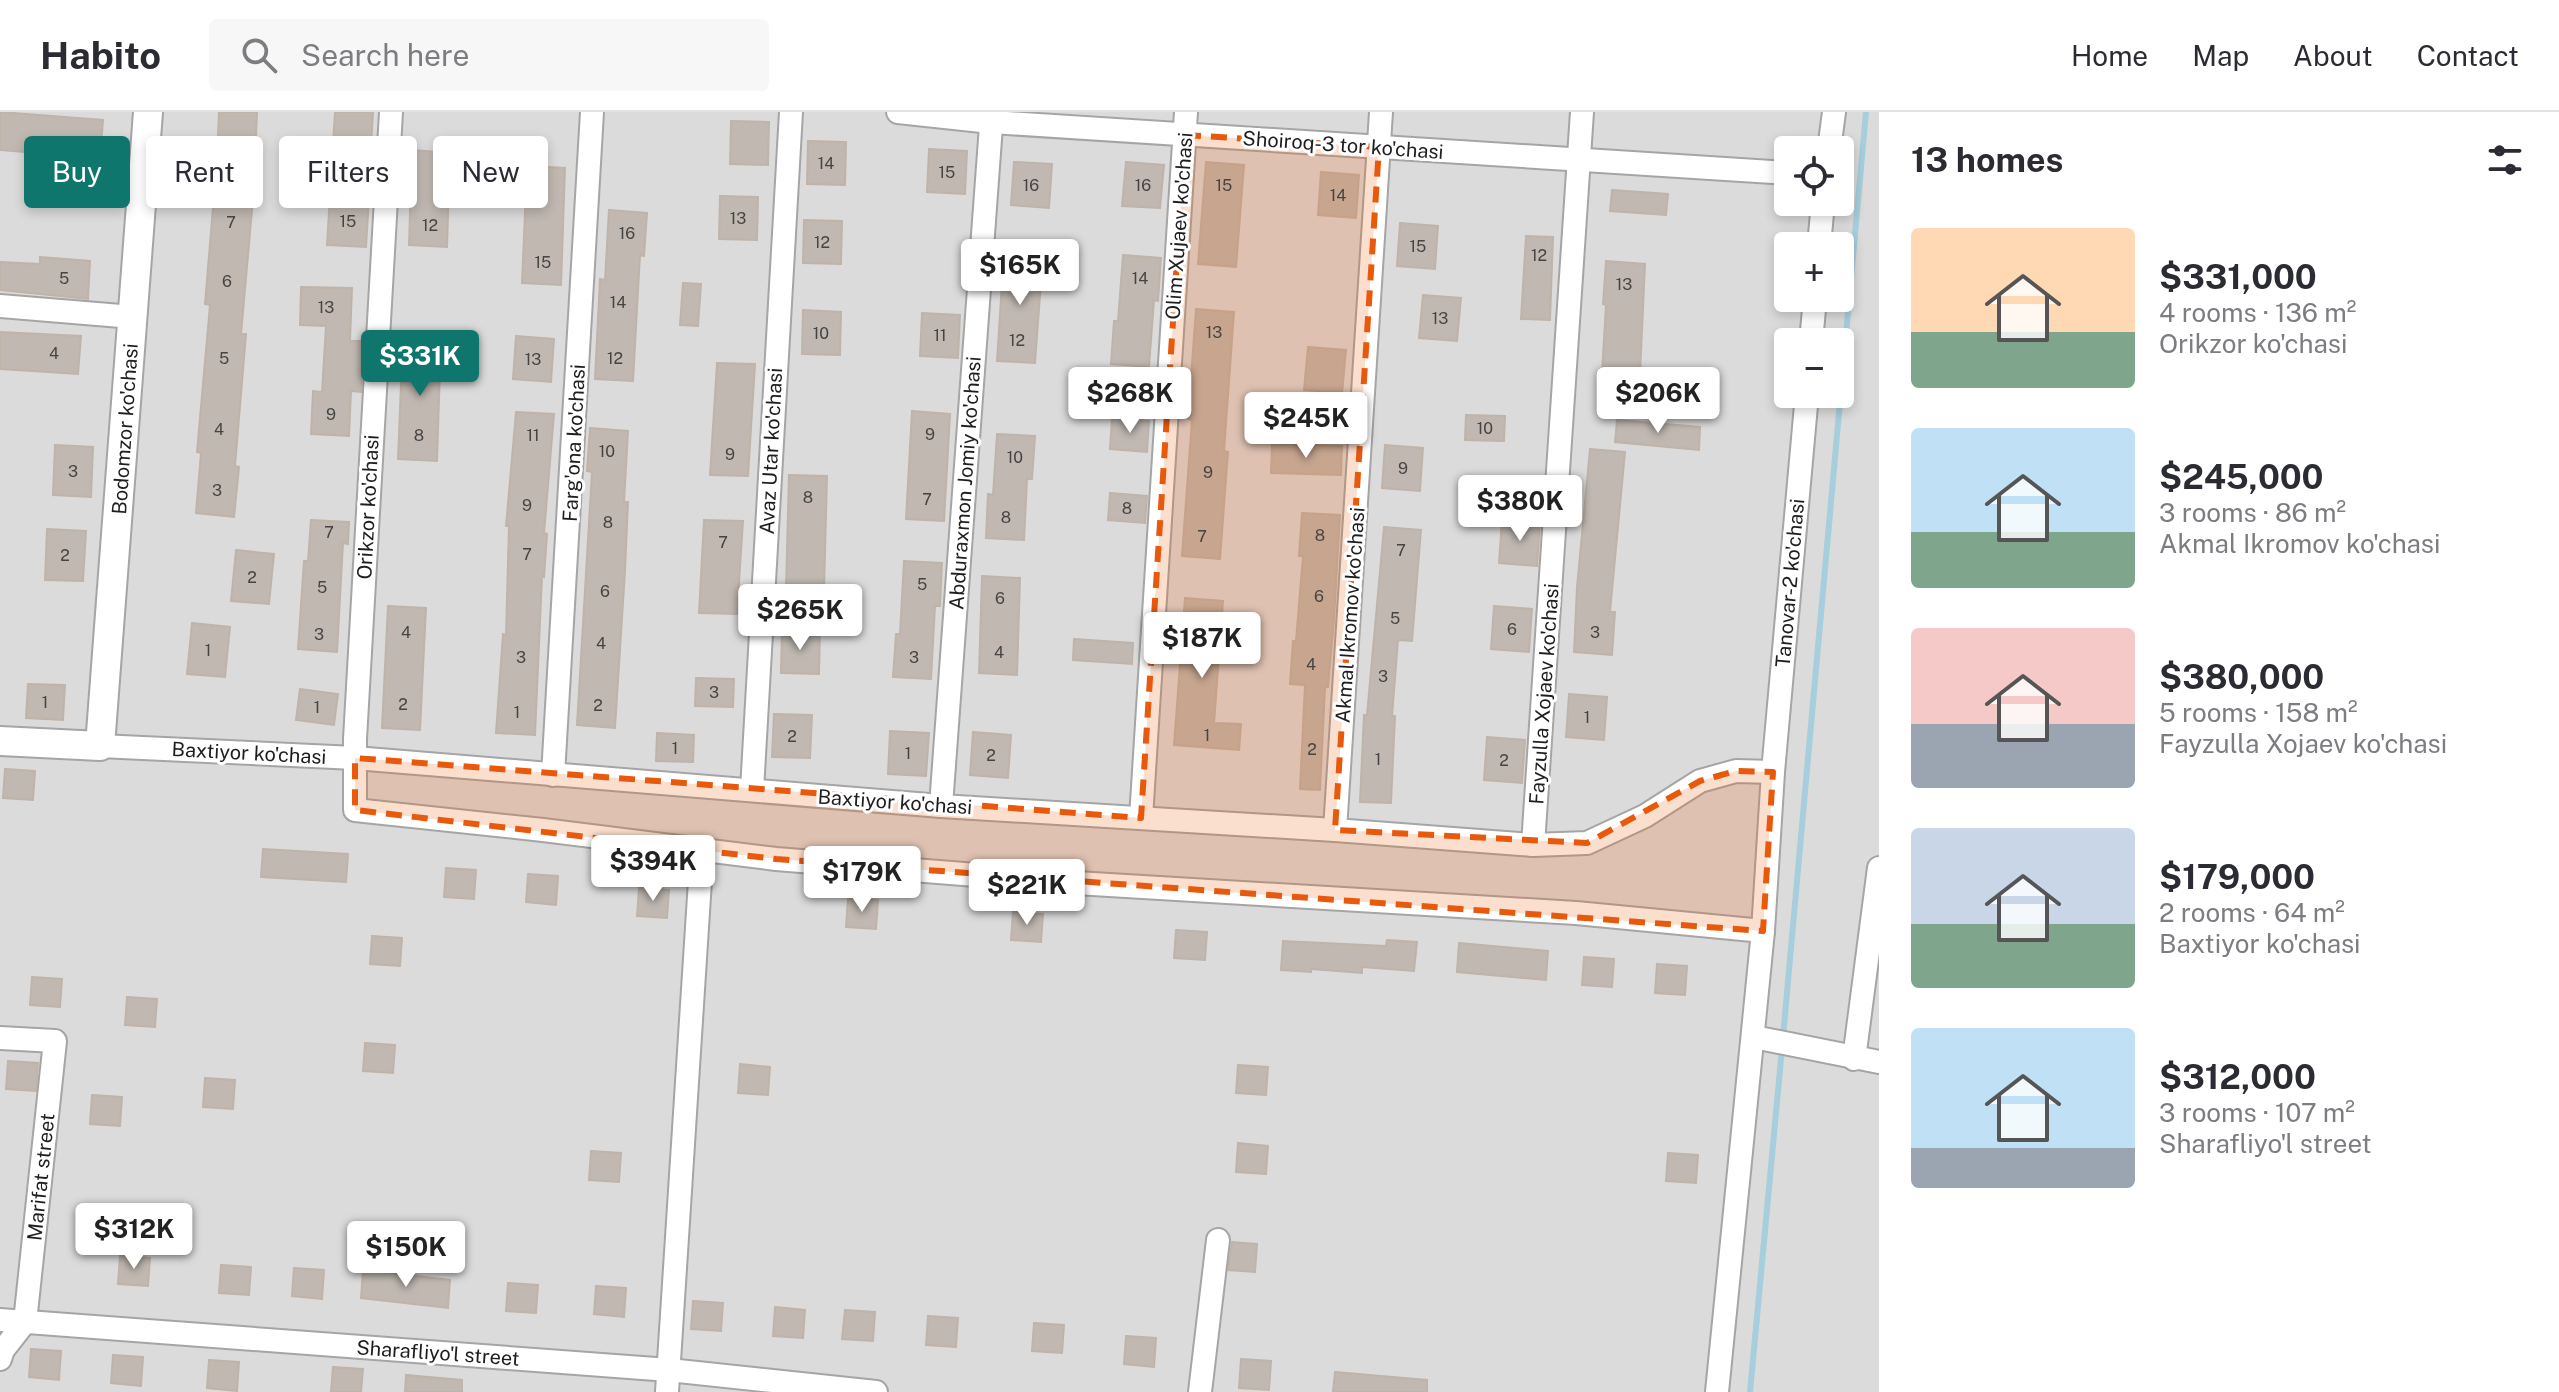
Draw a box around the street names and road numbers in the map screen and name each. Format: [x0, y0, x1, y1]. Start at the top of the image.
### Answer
street label: Shoiroq-3 tor ko'chasi [1242, 126, 1444, 164]
street label: Olim Xujaev ko'chasi [1160, 132, 1198, 320]
street label: Bodomzor ko'chasi [107, 343, 143, 515]
street label: Abduraxmon Jomiy ko'chasi [944, 356, 986, 610]
street label: Farg'ona ko'chasi [558, 364, 590, 522]
street label: Avaz Utar ko'chasi [755, 367, 787, 535]
street label: Orikzor ko'chasi [352, 434, 384, 580]
street label: Tanovar-2 ko'chasi [1771, 498, 1809, 668]
street label: Akmal Ikromov ko'chasi [1330, 506, 1370, 724]
street label: Fayzulla Xojaev ko'chasi [1524, 583, 1564, 805]
street label: Baxtiyor ko'chasi [171, 737, 327, 769]
street label: Baxtiyor ko'chasi [817, 785, 973, 819]
street label: Marifat street [22, 1112, 60, 1242]
street label: Sharafliyo'l street [356, 1335, 520, 1371]

